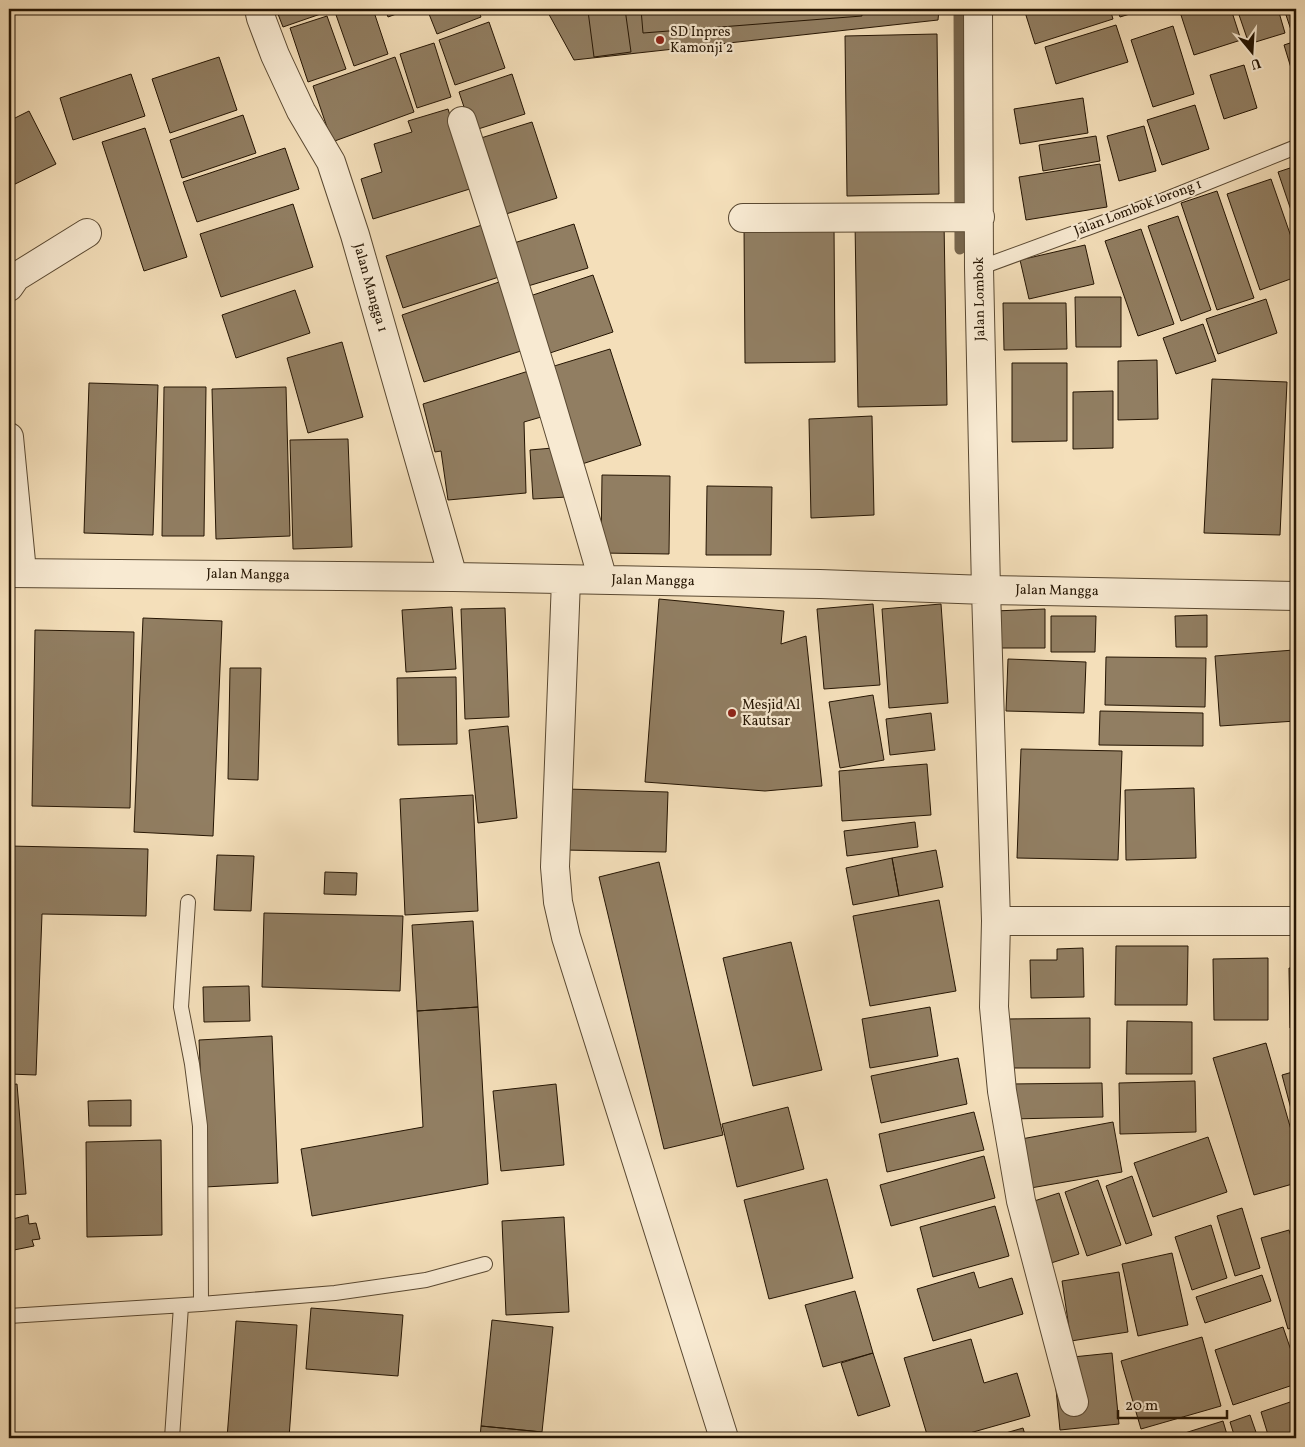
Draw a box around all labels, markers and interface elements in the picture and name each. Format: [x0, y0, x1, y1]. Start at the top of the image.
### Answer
place label: SD Inpres Kamonji 2 [670, 23, 733, 58]
north arrow [1228, 28, 1278, 78]
marker: SD Inpres Kamonji 2 [654, 34, 666, 46]
text: U [1248, 52, 1263, 74]
street label: Jalan Lombok lorong 1 [1071, 175, 1205, 241]
street label: Jalan Mangga 1 [348, 241, 392, 335]
street label: Jalan Lombok [970, 256, 990, 341]
street label: Jalan Mangga [206, 565, 290, 585]
street label: Jalan Mangga [611, 571, 695, 591]
street label: Jalan Mangga [1015, 581, 1099, 601]
place label: Mesjid Al Kautsar [742, 696, 800, 731]
marker: Mesjid Al Kautsar [726, 707, 738, 719]
scale bar [1118, 1387, 1226, 1419]
text: 20 m [1125, 1396, 1158, 1417]

